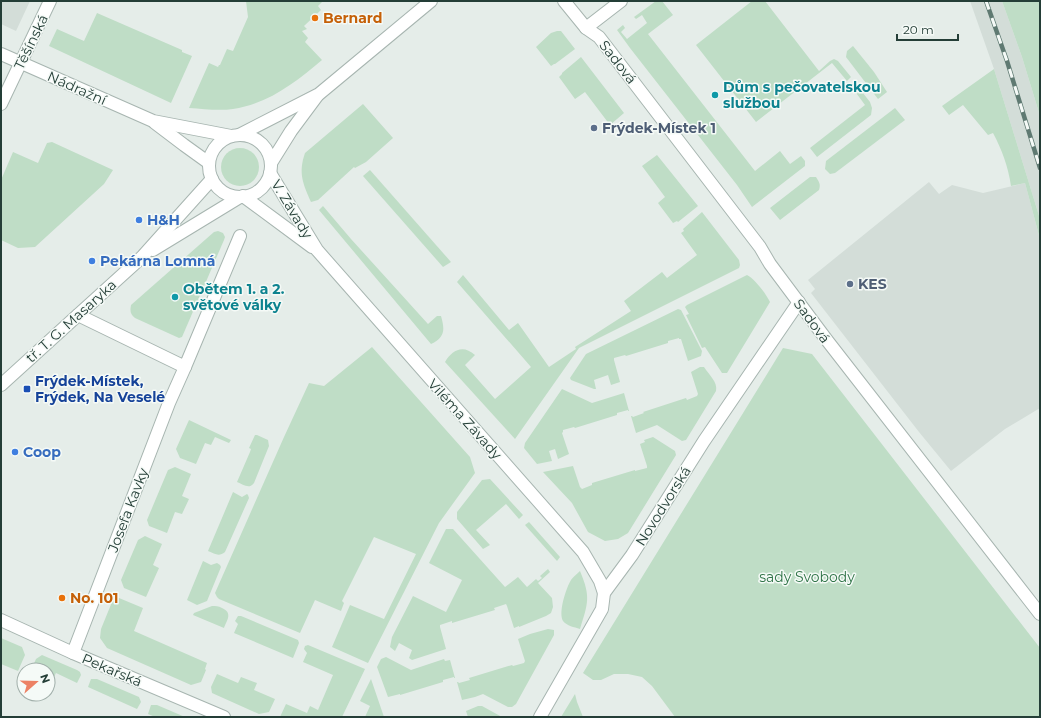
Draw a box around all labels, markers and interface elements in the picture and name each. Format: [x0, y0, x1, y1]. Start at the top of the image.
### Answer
place label: Bernard [323, 9, 382, 27]
street label: Těšínská [10, 11, 52, 73]
marker: Bernard [310, 13, 320, 23]
scale bar [897, 16, 958, 42]
text: 20 m [903, 22, 934, 37]
street label: Sadová [595, 37, 641, 87]
street label: Nádražní [45, 67, 110, 109]
place label: Dům s pečovatelskou službou [723, 78, 881, 112]
marker: Dům s pečovatelskou službou [710, 90, 720, 100]
place label: Frýdek-Místek 1 [602, 119, 716, 137]
marker: Frýdek-Místek 1 [589, 123, 599, 133]
street label: V. Závady [267, 176, 317, 242]
place label: H&H [147, 211, 180, 229]
marker: H&H [134, 215, 144, 225]
place label: Pekárna Lomná [100, 252, 215, 270]
marker: Pekárna Lomná [87, 256, 97, 266]
place label: KES [858, 275, 887, 293]
street label: tř. T. G. Masaryka [22, 276, 120, 366]
marker: KES [845, 279, 855, 289]
place label: Obětem 1. a 2. světové války [183, 280, 285, 314]
marker: Obětem 1. a 2. světové války [170, 292, 180, 302]
street label: Sadová [790, 295, 834, 347]
place label: Frýdek-Místek, Frýdek, Na Veselé [35, 372, 165, 406]
street label: Viléma Závady [424, 375, 506, 463]
marker: Frýdek-Místek, Frýdek, Na Veselé [22, 384, 32, 394]
place label: Coop [23, 443, 61, 461]
marker: Coop [10, 447, 20, 457]
street label: Novodvorská [631, 463, 695, 549]
street label: Josefa Kavky [103, 465, 152, 556]
park label: sady Svobody [759, 568, 855, 586]
place label: No. 101 [70, 589, 118, 607]
marker: No. 101 [57, 593, 67, 603]
street label: Pekařská [79, 649, 145, 691]
north arrow [16, 662, 56, 702]
text: N [37, 672, 53, 685]

